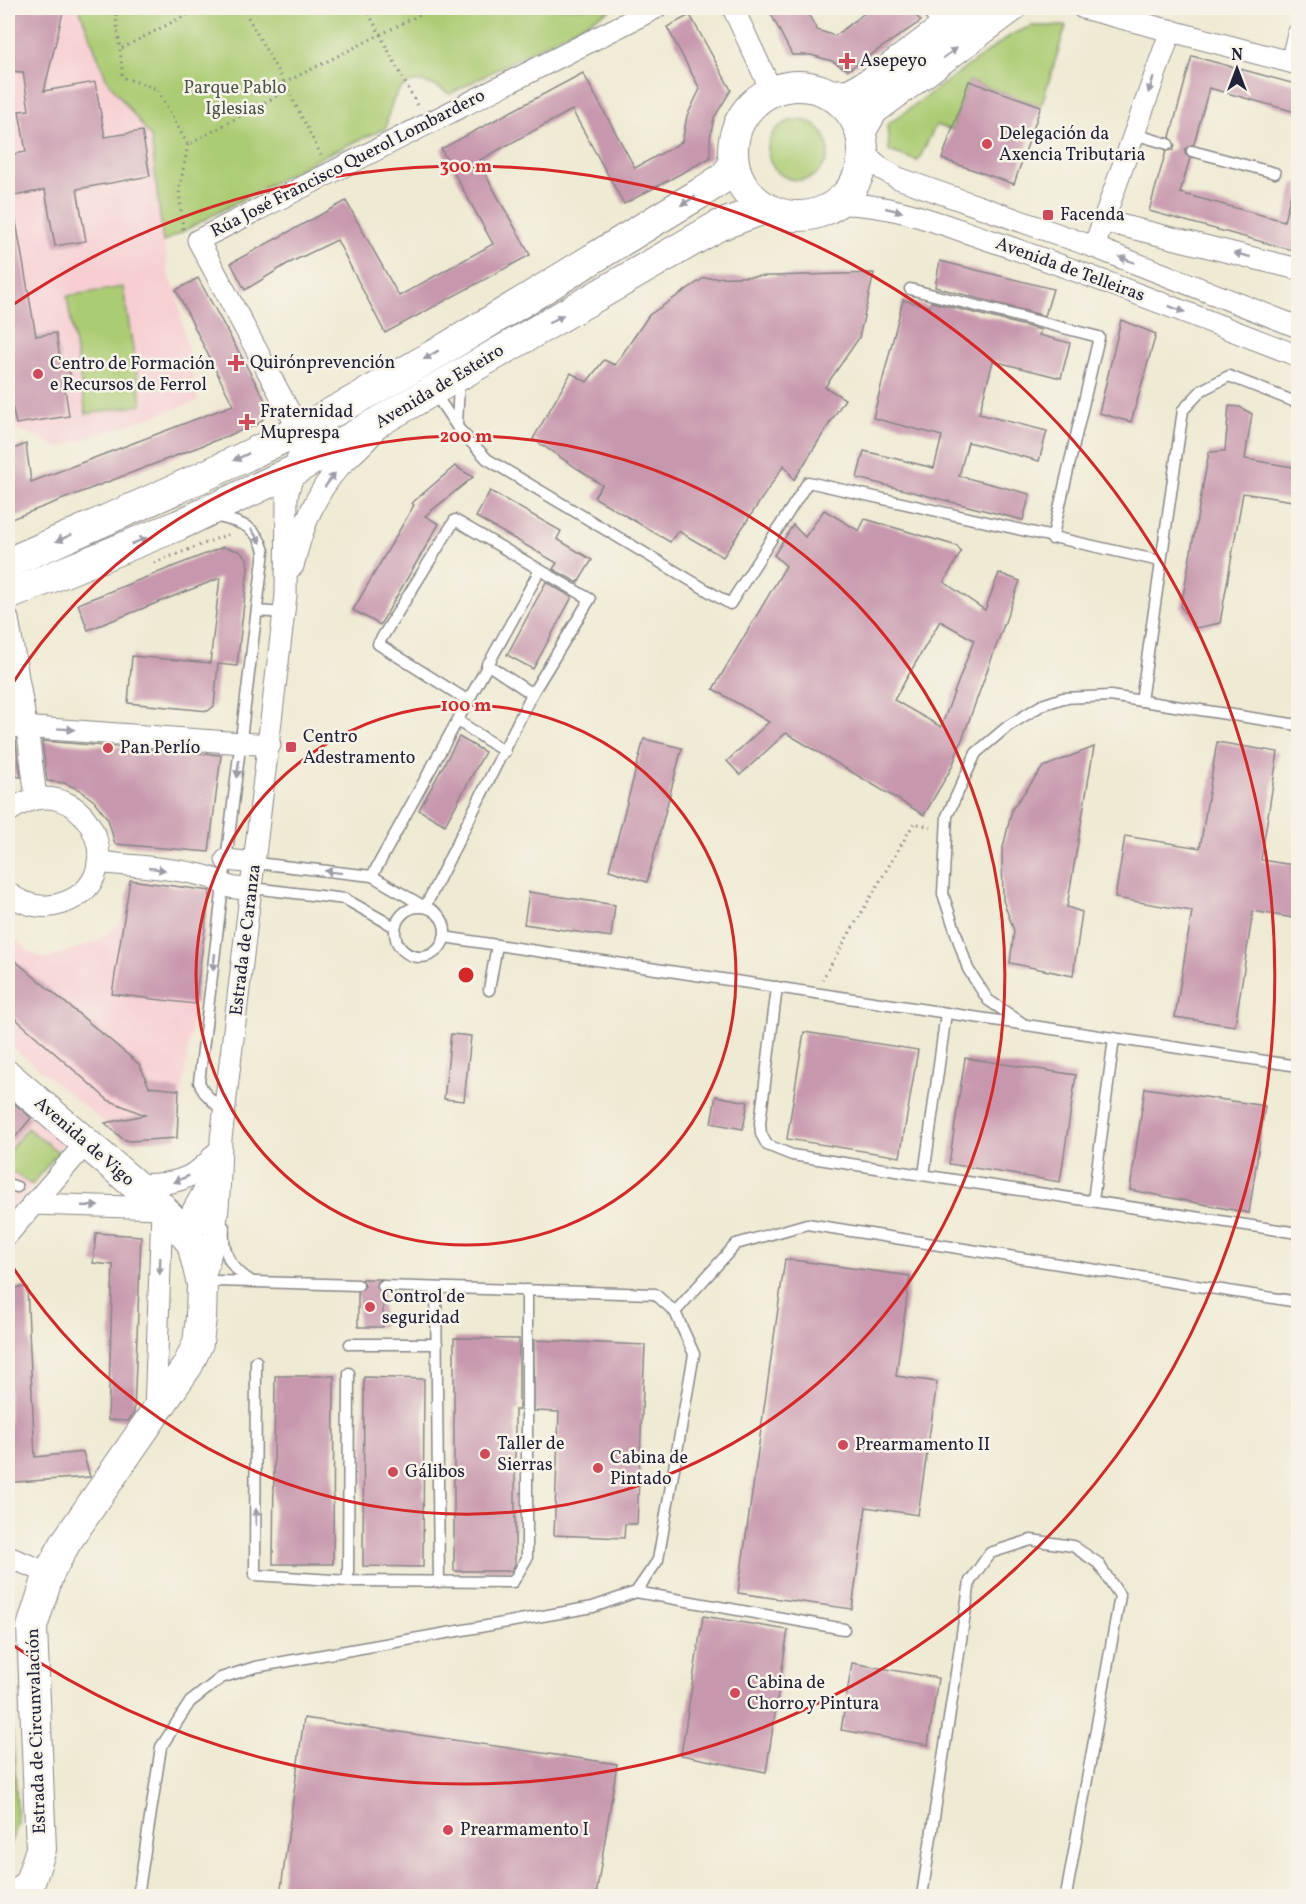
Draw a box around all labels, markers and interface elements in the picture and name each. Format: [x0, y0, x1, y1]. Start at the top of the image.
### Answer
north arrow [1207, 39, 1267, 99]
text: N [1231, 45, 1243, 67]
one-way arrow [942, 47, 958, 59]
place label: Asepeyo [860, 49, 927, 74]
marker: Asepeyo [838, 52, 856, 70]
park label: Parque Pablo Iglesias [183, 76, 287, 122]
one-way arrow [1146, 76, 1156, 94]
street label: Rúa José Francisco Querol Lombardero [206, 84, 490, 244]
place label: Delegación da Axencia Tributaria [999, 122, 1145, 168]
marker: Delegación da Axencia Tributaria [980, 137, 994, 151]
text: 300 m [440, 155, 492, 180]
one-way arrow [680, 195, 696, 206]
place label: Facenda [1060, 203, 1125, 228]
one-way arrow [884, 206, 903, 215]
marker: Facenda [1041, 208, 1055, 222]
street label: Avenida de Telleiras [992, 231, 1148, 309]
one-way arrow [1232, 250, 1251, 260]
one-way arrow [1118, 254, 1136, 264]
one-way arrow [1168, 305, 1186, 314]
one-way arrow [547, 314, 564, 324]
street label: Avenida de Esteiro [371, 339, 509, 435]
one-way arrow [423, 350, 439, 361]
place label: Quirónprevención [250, 351, 395, 376]
place label: Centro de Formación e Recursos de Ferrol [50, 352, 216, 398]
marker: Quirónprevención [227, 354, 245, 372]
marker: Centro de Formación e Recursos de Ferrol [31, 367, 45, 381]
place label: Fraternidad Muprespa [260, 400, 353, 446]
marker: Fraternidad Muprespa [238, 413, 256, 431]
text: 200 m [440, 425, 492, 450]
one-way arrow [233, 453, 250, 462]
one-way arrow [323, 472, 336, 488]
one-way arrow [250, 527, 262, 543]
one-way arrow [54, 533, 72, 543]
one-way arrow [131, 536, 149, 546]
text: 100 m [441, 694, 491, 719]
one-way arrow [56, 724, 75, 733]
place label: Centro Adestramento [303, 725, 415, 771]
place label: Pan Perlío [120, 736, 200, 761]
marker: Centro Adestramento [284, 740, 298, 754]
marker: Pan Perlío [101, 741, 115, 755]
one-way arrow [233, 760, 242, 779]
street label: Estrada de Caranza [224, 863, 268, 1017]
one-way arrow [147, 864, 166, 874]
one-way arrow [323, 867, 342, 876]
one-way arrow [209, 953, 219, 972]
centre of rings [456, 965, 476, 985]
street label: Avenida de Vigo [28, 1091, 140, 1193]
one-way arrow [172, 1174, 190, 1184]
one-way arrow [81, 1201, 100, 1210]
one-way arrow [155, 1257, 165, 1276]
place label: Control de seguridad [382, 1285, 465, 1331]
marker: Control de seguridad [363, 1300, 377, 1314]
place label: Taller de Sierras [497, 1432, 565, 1478]
place label: Prearmamento II [855, 1433, 990, 1458]
marker: Prearmamento II [836, 1438, 850, 1452]
place label: Cabina de Pintado [610, 1446, 688, 1492]
marker: Taller de Sierras [478, 1447, 492, 1461]
place label: Gálibos [405, 1460, 465, 1485]
marker: Cabina de Pintado [591, 1461, 605, 1475]
marker: Gálibos [386, 1465, 400, 1479]
one-way arrow [251, 1507, 261, 1526]
street label: Estrada de Circunvalación [21, 1627, 53, 1834]
place label: Cabina de Chorro y Pintura [747, 1671, 879, 1717]
marker: Cabina de Chorro y Pintura [728, 1686, 742, 1700]
place label: Prearmamento I [460, 1818, 589, 1843]
marker: Prearmamento I [441, 1823, 455, 1837]

